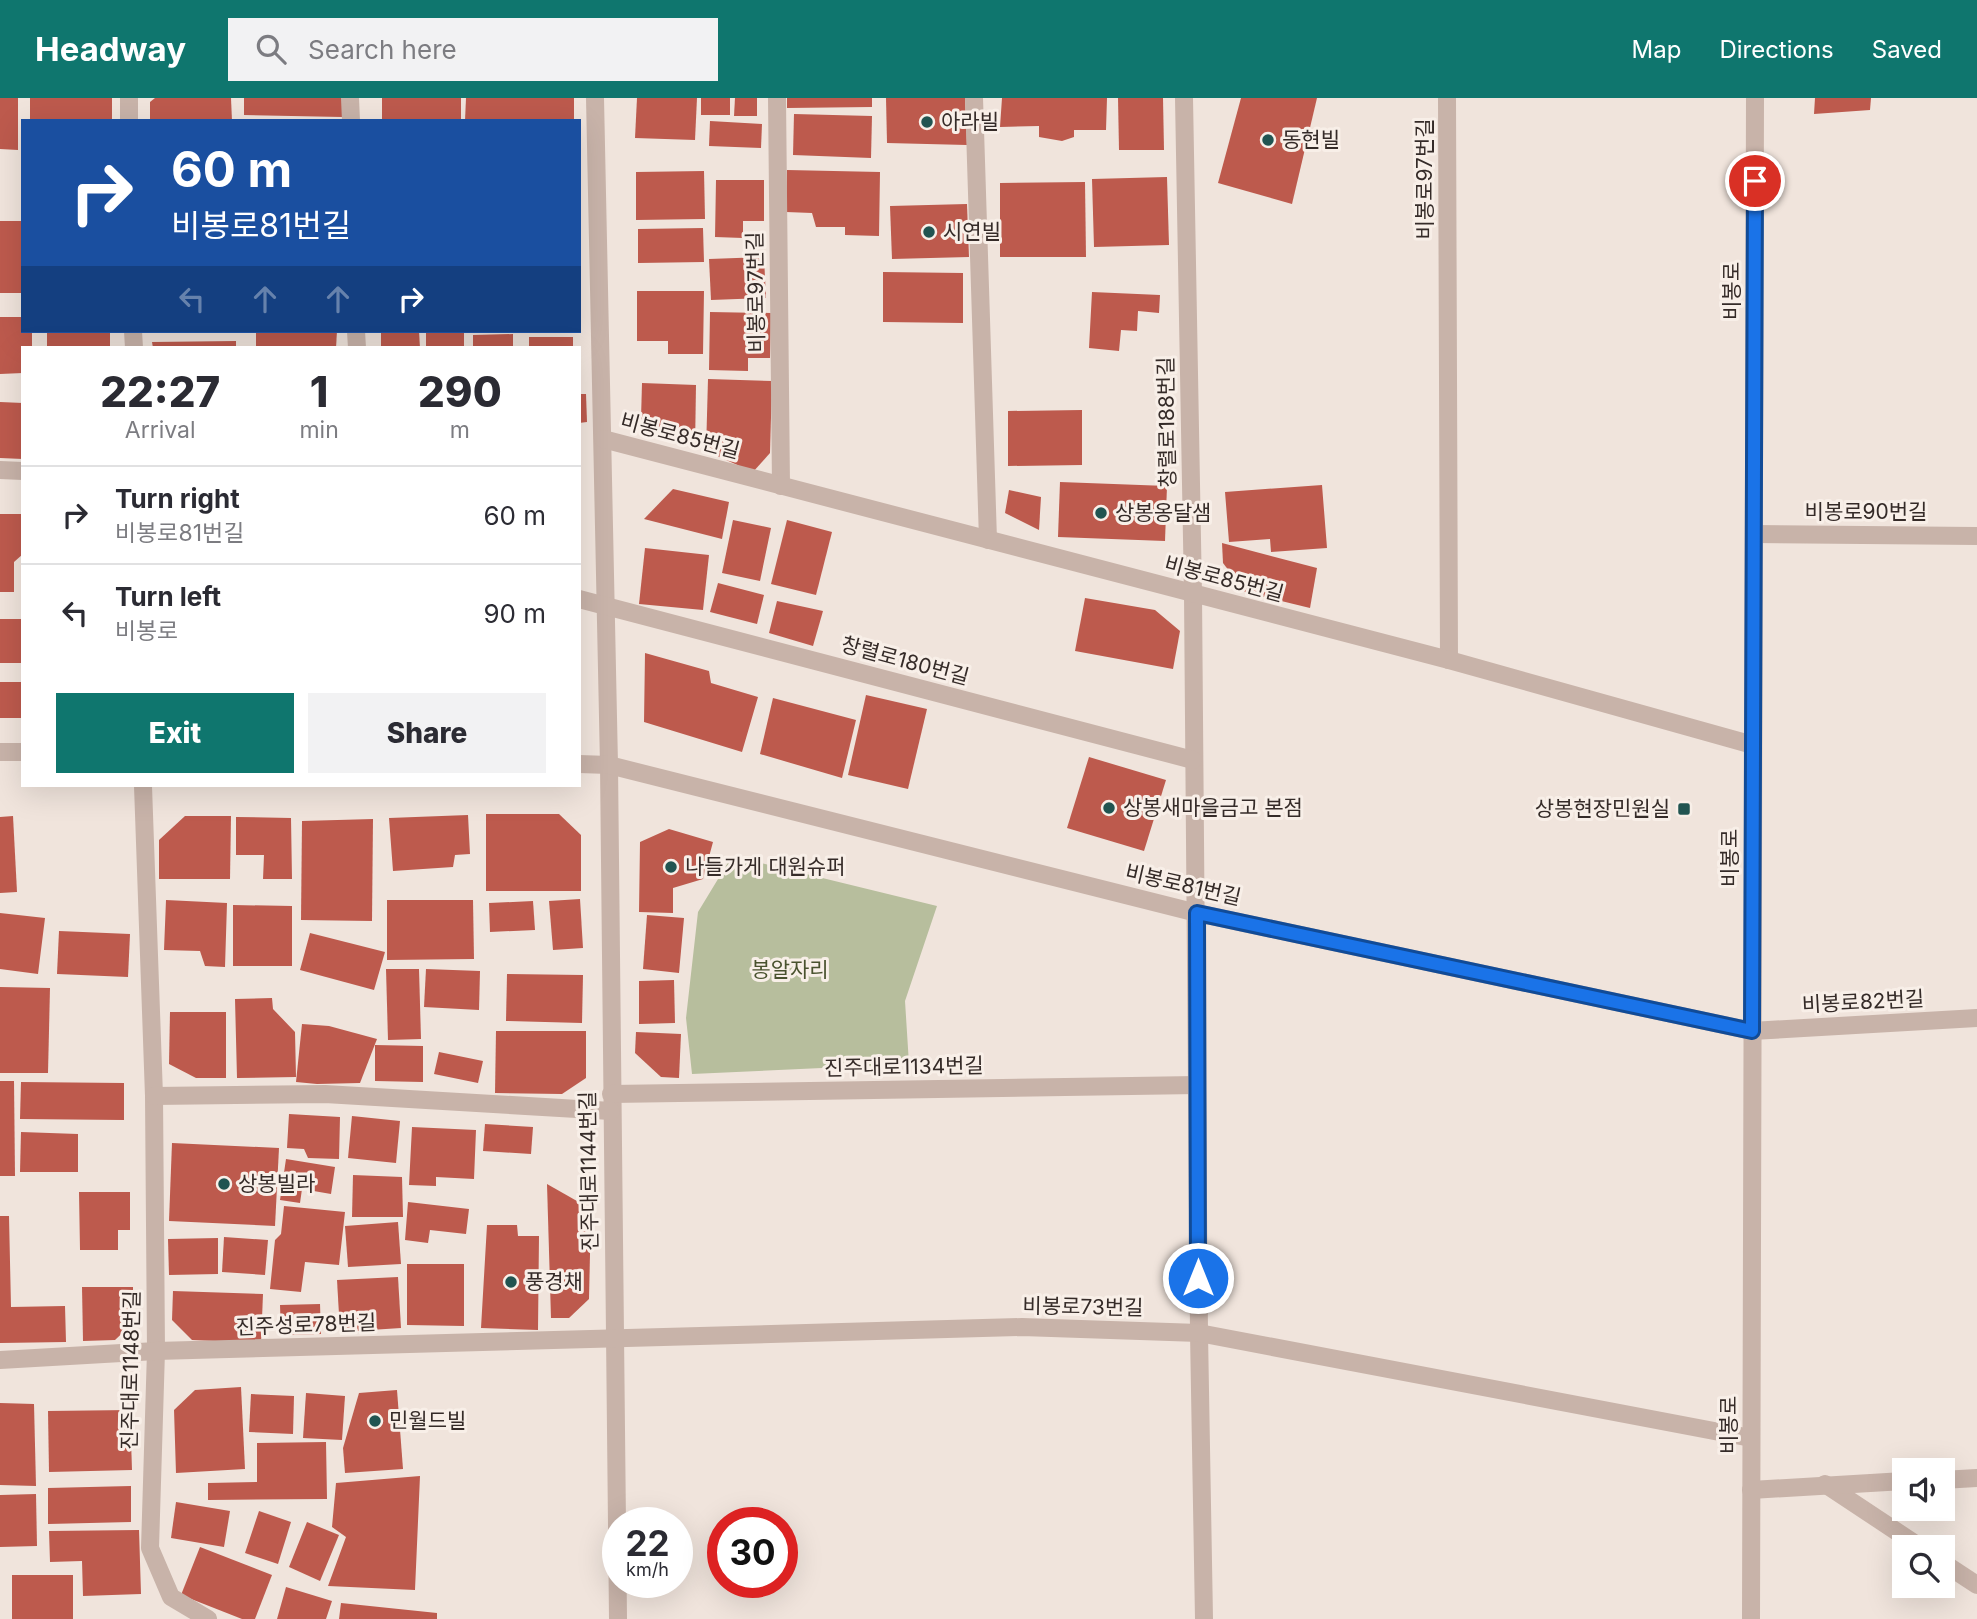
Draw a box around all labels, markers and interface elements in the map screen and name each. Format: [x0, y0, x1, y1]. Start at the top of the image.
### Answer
search box [228, 18, 718, 81]
text: Headway [35, 29, 186, 69]
icon: search [252, 30, 290, 68]
text: Search here [308, 34, 457, 65]
text: Map [1632, 35, 1681, 64]
text: Directions [1719, 35, 1834, 64]
text: Saved [1872, 35, 1942, 64]
place label: 아라빌 [941, 109, 999, 134]
marker: 아라빌 [919, 114, 935, 130]
street label: 비봉로97번길 [1412, 118, 1437, 240]
place label: 동현빌 [1282, 127, 1340, 152]
marker: 동현빌 [1260, 132, 1276, 148]
text: 60 m [171, 140, 292, 199]
icon: right [56, 147, 147, 238]
pin [1725, 151, 1785, 211]
icon: arrive [1736, 162, 1774, 200]
text: 비봉로81번길 [171, 206, 351, 245]
place label: 시연빌 [943, 219, 1001, 244]
marker: 시연빌 [921, 224, 937, 240]
street label: 비봉로97번길 [742, 231, 769, 353]
street label: 비봉로 [1719, 262, 1744, 320]
icon: left [173, 280, 211, 318]
icon: ahead [246, 280, 284, 318]
icon: ahead [319, 280, 357, 318]
icon: right [392, 280, 430, 318]
street label: 창렬로188번길 [1153, 356, 1180, 488]
text: 22:27 [100, 366, 220, 417]
text: 1 [310, 366, 328, 417]
text: 290 [418, 366, 502, 417]
street label: 비봉로85번길 [618, 408, 742, 463]
text: Arrival [125, 416, 196, 444]
text: min [299, 416, 339, 444]
text: m [450, 416, 470, 444]
text: Turn right [115, 483, 240, 514]
icon: right [56, 496, 94, 534]
street label: 비봉로90번길 [1805, 499, 1927, 524]
text: 60 m [483, 500, 546, 531]
place label: 상봉옹달샘 [1115, 500, 1212, 525]
marker: 상봉옹달샘 [1093, 505, 1109, 521]
text: 비봉로81번길 [115, 519, 244, 547]
street label: 비봉로85번길 [1162, 551, 1286, 606]
text: Turn left [115, 581, 221, 612]
icon: left [56, 594, 94, 632]
text: 90 m [483, 598, 546, 629]
text: 비봉로 [115, 617, 178, 645]
street label: 창렬로180번길 [838, 631, 972, 690]
button: Exit [56, 693, 294, 773]
button: Share [308, 693, 546, 773]
place label: 상봉새마을금고 본점 [1123, 795, 1303, 820]
place label: 상봉현장민원실 [1535, 796, 1670, 821]
marker: 상봉새마을금고 본점 [1101, 800, 1117, 816]
marker: 상봉현장민원실 [1676, 801, 1692, 817]
street label: 비봉로 [1717, 829, 1742, 887]
place label: 나들가게 대원슈퍼 [685, 854, 845, 879]
marker: 나들가게 대원슈퍼 [663, 859, 679, 875]
street label: 비봉로81번길 [1123, 859, 1243, 910]
park label: 봉알자리 [751, 957, 829, 982]
street label: 비봉로82번길 [1801, 986, 1925, 1017]
street label: 진주대로1134번길 [824, 1053, 984, 1080]
street label: 진주대로1144번길 [575, 1091, 602, 1251]
place label: 상봉빌라 [238, 1171, 315, 1196]
marker: 상봉빌라 [216, 1176, 232, 1192]
position arrow [1161, 1241, 1235, 1315]
place label: 풍경채 [525, 1269, 583, 1294]
marker: 풍경채 [503, 1274, 519, 1290]
street label: 진주대로1148번길 [117, 1290, 144, 1450]
street label: 비봉로73번길 [1022, 1293, 1144, 1320]
street label: 진주성로78번길 [235, 1310, 377, 1339]
street label: 비봉로 [1716, 1396, 1741, 1454]
place label: 민월드빌 [389, 1408, 466, 1433]
marker: 민월드빌 [367, 1413, 383, 1429]
map controls [1892, 1458, 1955, 1598]
button: sound [1892, 1458, 1955, 1521]
speed limit sign: 30 [707, 1507, 798, 1598]
text: 22 [625, 1522, 670, 1564]
button: search [1892, 1535, 1955, 1598]
text: km/h [626, 1559, 669, 1580]

